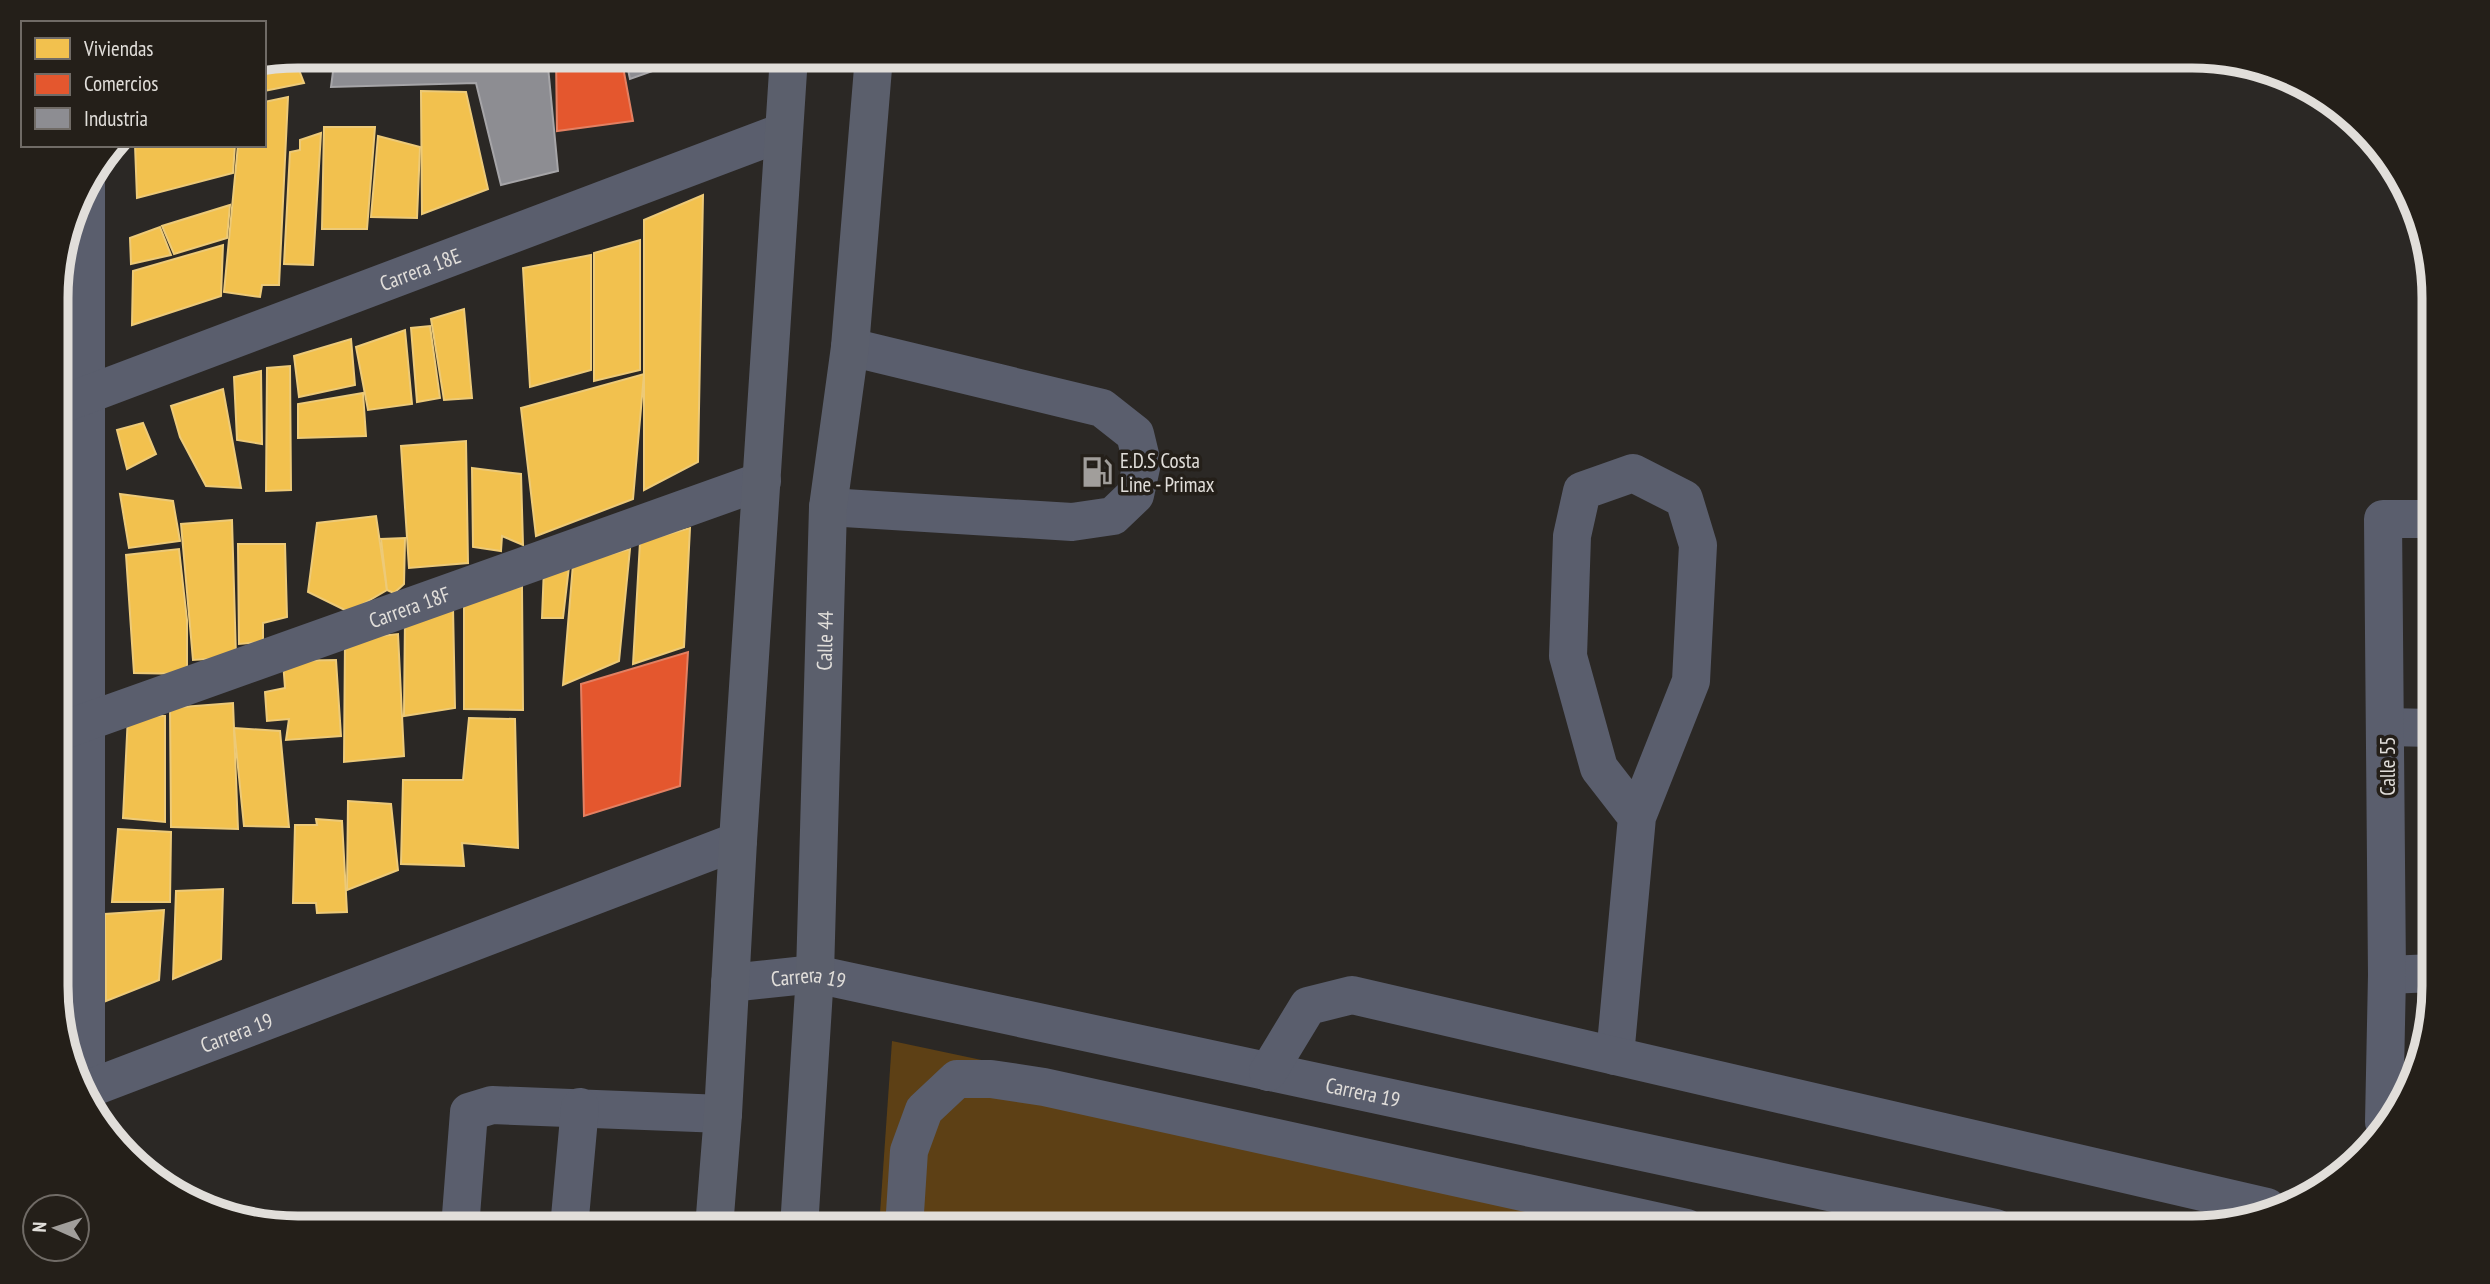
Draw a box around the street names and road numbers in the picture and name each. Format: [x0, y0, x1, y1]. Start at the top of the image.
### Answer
street label: Carrera 18E [376, 241, 464, 297]
street label: Carrera 18F [365, 580, 454, 634]
street label: Calle 44 [810, 610, 839, 671]
street label: Calle 55 [2374, 736, 2401, 796]
street label: Carrera 19 [770, 961, 848, 994]
street label: Carrera 19 [196, 1006, 277, 1058]
street label: Carrera 19 [1323, 1071, 1403, 1113]

